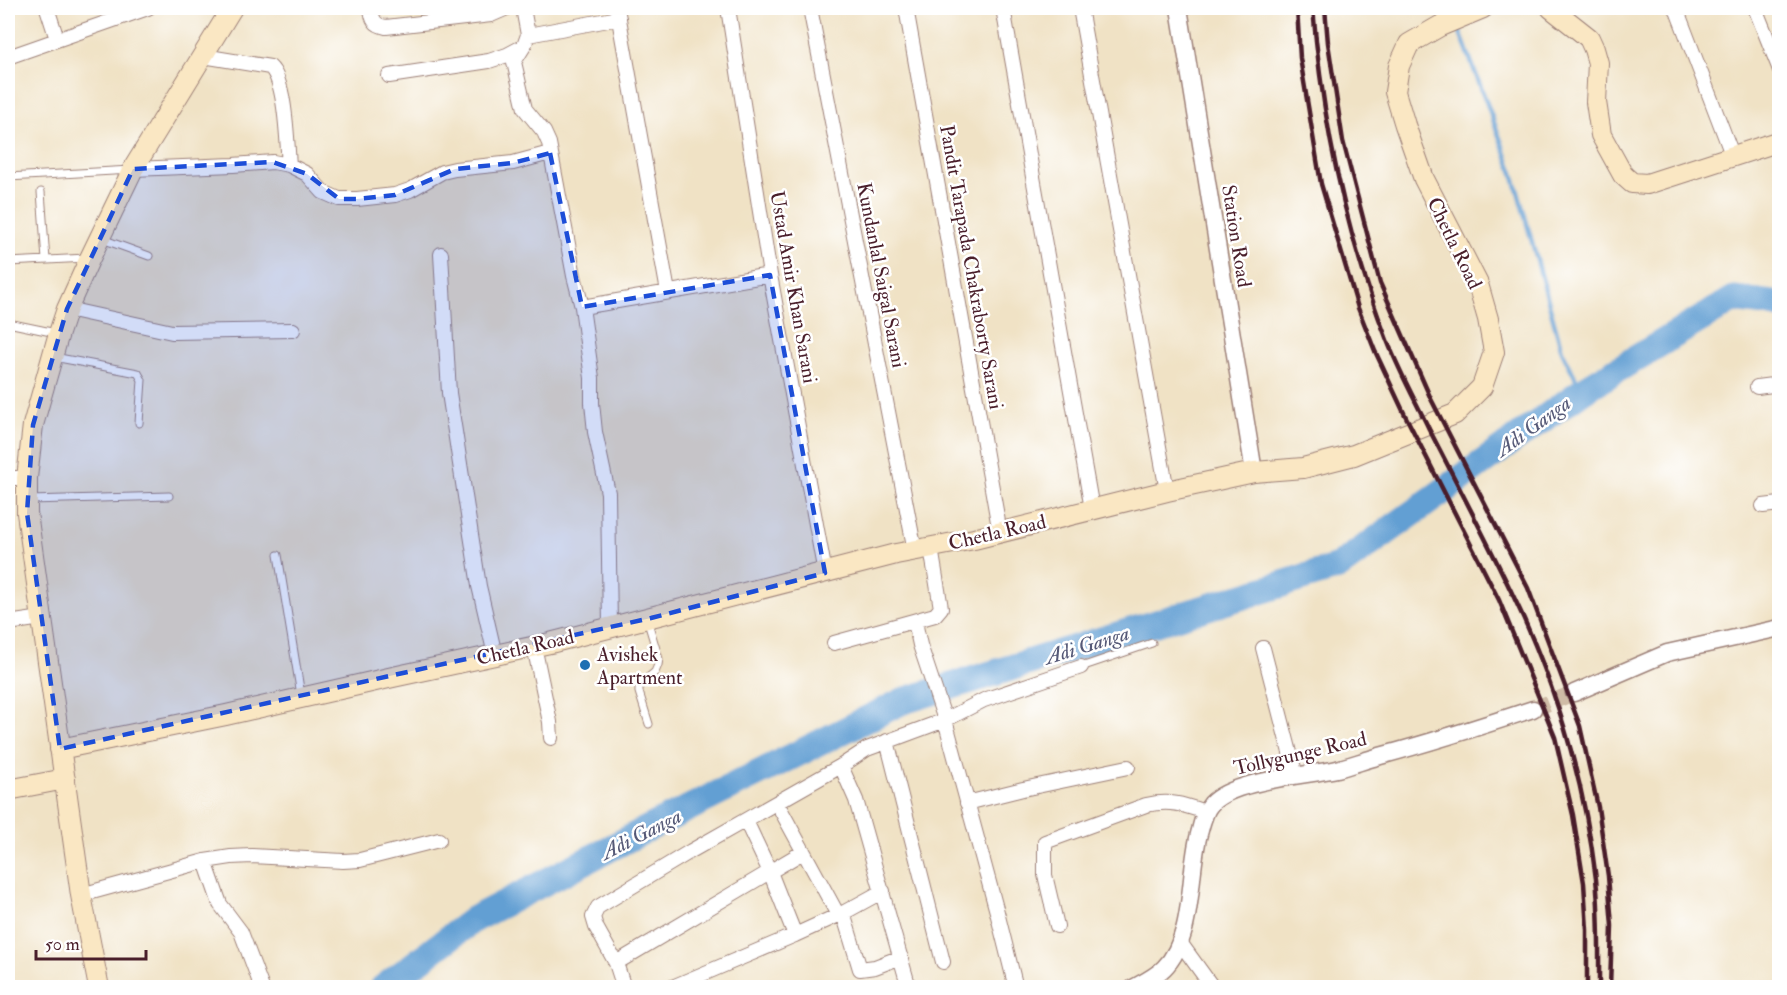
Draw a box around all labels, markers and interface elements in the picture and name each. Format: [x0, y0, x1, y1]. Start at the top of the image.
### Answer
street label: Pandit Tarapada Chakraborty Sarani [933, 123, 1009, 411]
street label: Kundanlal Saigal Sarani [851, 180, 912, 370]
street label: Station Road [1216, 183, 1257, 289]
street label: Ustad Amir Khan Sarani [764, 189, 823, 385]
street label: Chetla Road [1422, 193, 1488, 293]
water label: Adi Ganga [1489, 390, 1577, 464]
street label: Chetla Road [946, 509, 1048, 556]
water label: Adi Ganga [1040, 620, 1133, 672]
street label: Chetla Road [474, 624, 576, 671]
place label: Avishek Apartment [596, 642, 683, 691]
marker: Avishek Apartment [578, 658, 592, 672]
street label: Tollygunge Road [1231, 726, 1369, 781]
water label: Adi Ganga [595, 803, 686, 867]
scale bar [36, 923, 146, 961]
text: 50 m [45, 933, 80, 956]

